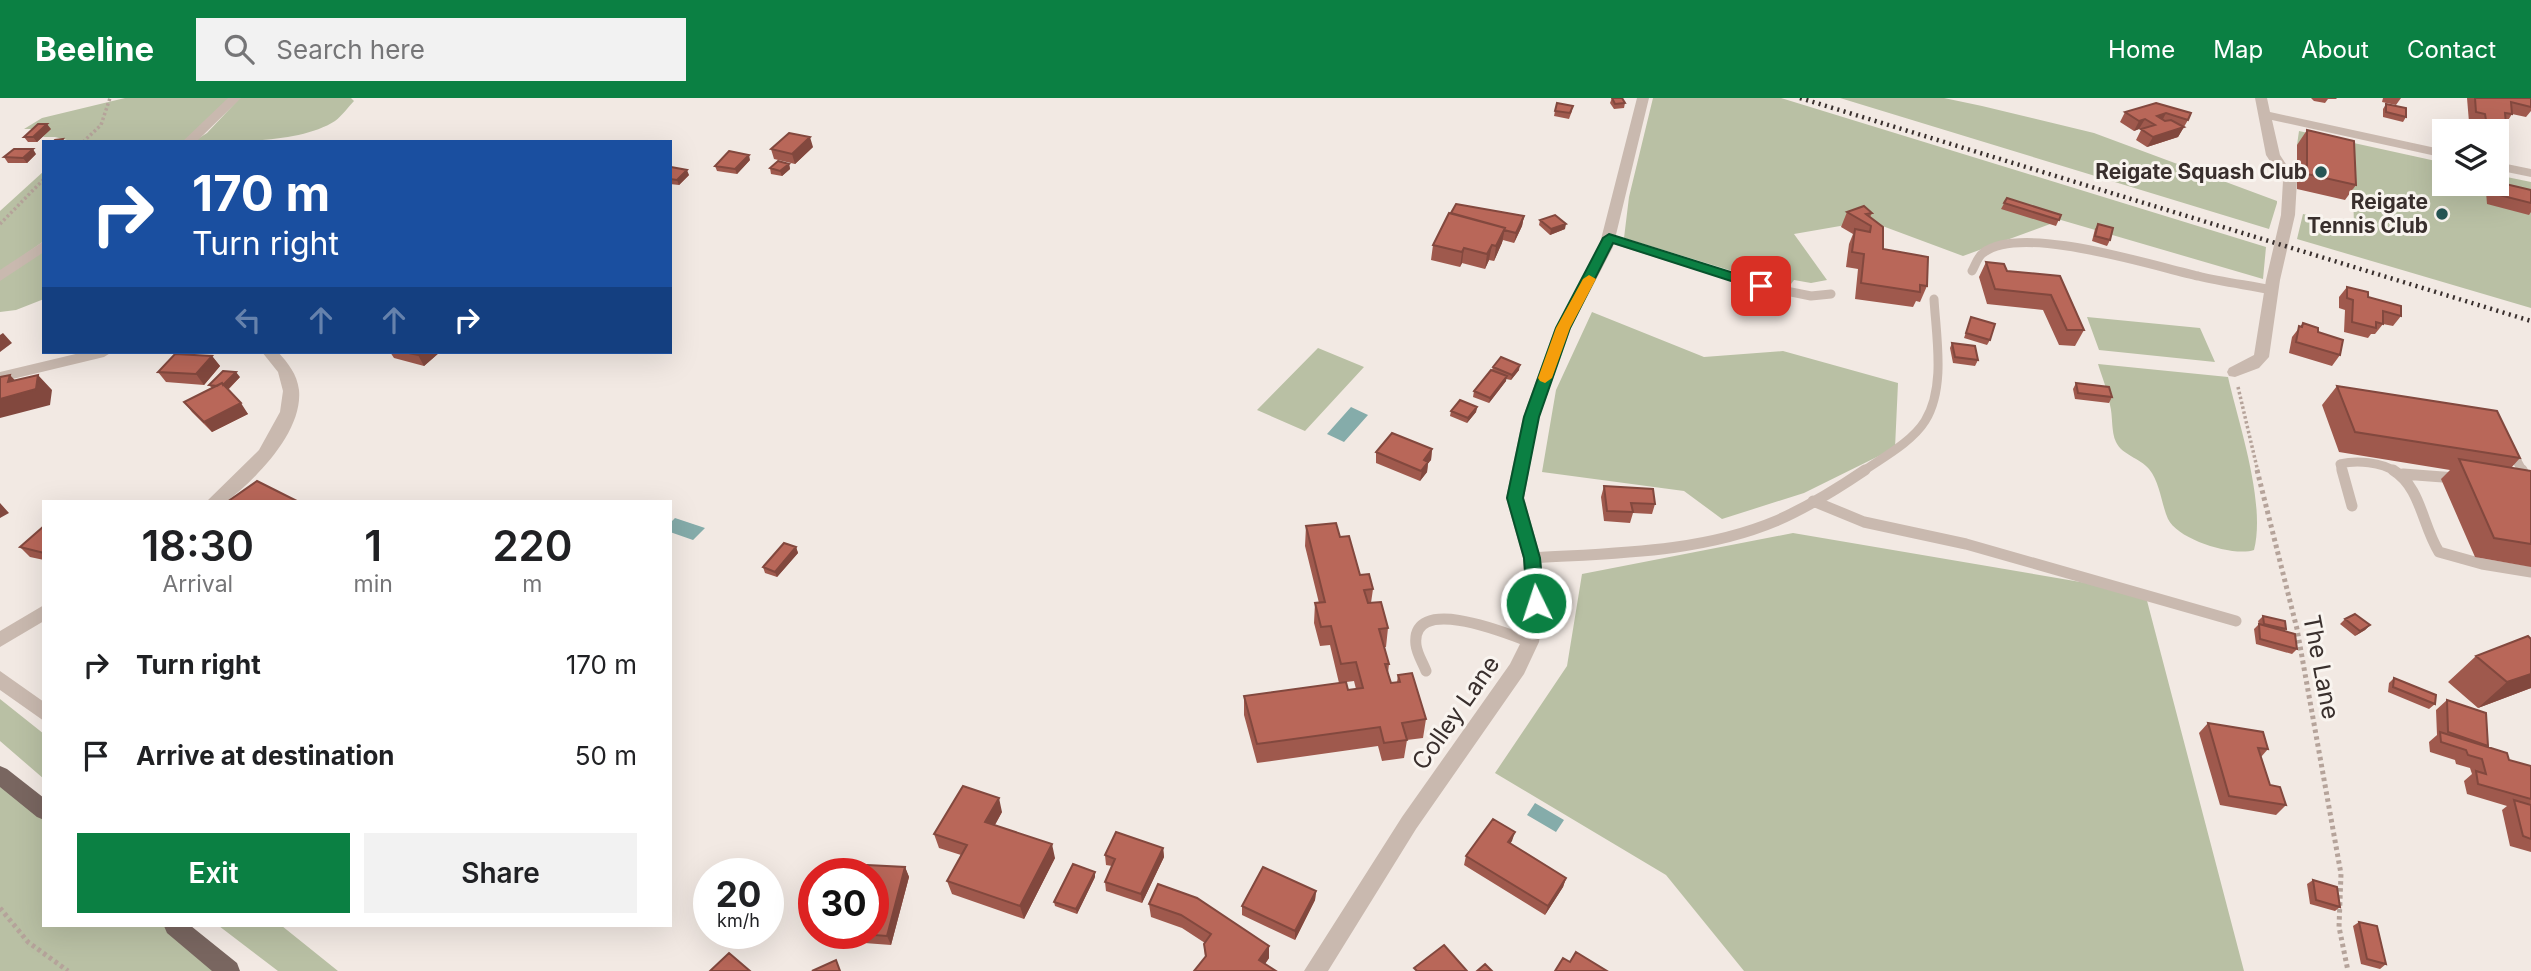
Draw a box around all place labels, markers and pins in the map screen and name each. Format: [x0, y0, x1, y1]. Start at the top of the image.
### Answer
place label: Reigate Squash Club [2095, 159, 2307, 184]
marker: Reigate Squash Club [2313, 164, 2329, 180]
place label: Reigate Tennis Club [2307, 189, 2428, 238]
marker: Reigate Tennis Club [2434, 206, 2450, 222]
pin [1731, 256, 1791, 316]

